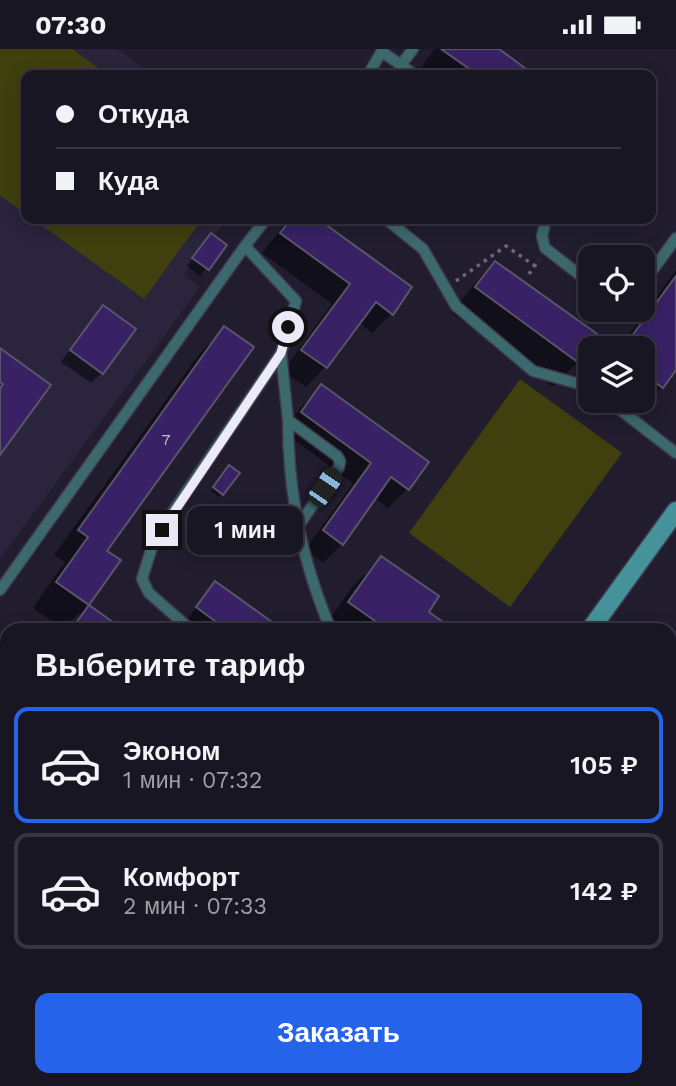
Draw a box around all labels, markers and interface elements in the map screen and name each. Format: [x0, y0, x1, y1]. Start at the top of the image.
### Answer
text: 07:30 [35, 10, 106, 40]
text: Откуда [98, 99, 189, 129]
text: Куда [98, 166, 159, 196]
map controls [578, 245, 655, 413]
button: locate [578, 245, 655, 322]
route start [272, 311, 304, 343]
button: layers [578, 336, 655, 413]
house number: 7 [162, 430, 171, 449]
car [305, 464, 346, 510]
callout: 1 мин [186, 505, 302, 554]
route end [146, 514, 178, 546]
text: 1 мин [214, 517, 276, 544]
text: Выберите тариф [35, 646, 306, 684]
icon: car [39, 734, 102, 797]
text: Эконом [123, 736, 221, 766]
text: 105 ₽ [570, 750, 638, 780]
text: 1 мин · 07:32 [123, 767, 262, 794]
icon: car [39, 860, 102, 923]
text: Комфорт [123, 862, 240, 892]
text: 142 ₽ [570, 876, 638, 906]
text: 2 мин · 07:33 [123, 893, 267, 920]
button: Заказать [35, 993, 642, 1073]

